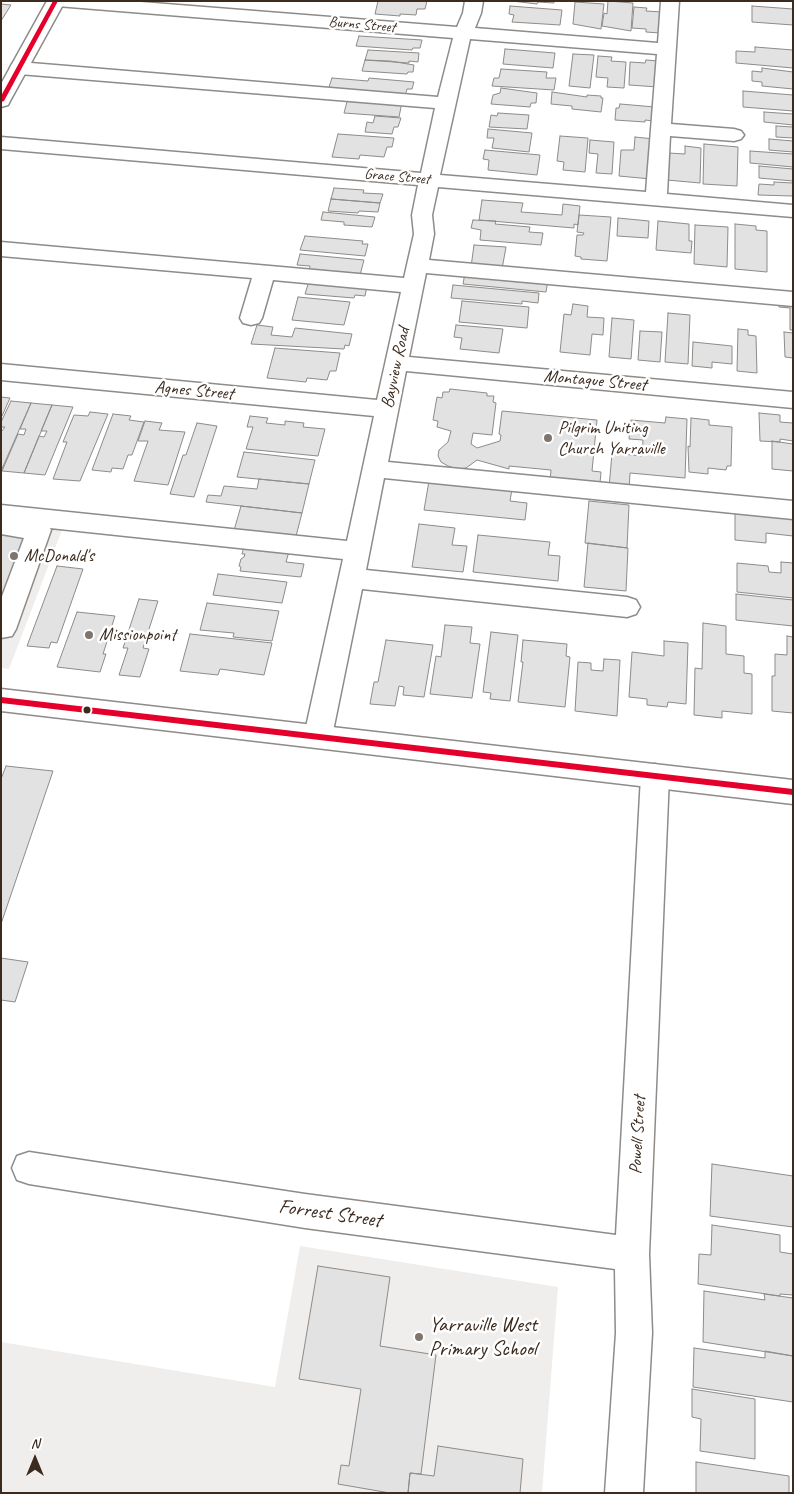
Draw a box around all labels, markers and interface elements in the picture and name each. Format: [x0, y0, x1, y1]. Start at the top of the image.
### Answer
street label: Burns Street [328, 13, 396, 37]
street label: Grace Street [364, 165, 430, 189]
street label: Bayview Road [377, 326, 415, 410]
street label: Montague Street [543, 366, 647, 396]
street label: Agnes Street [154, 377, 234, 405]
place label: Pilgrim Uniting Church Yarraville [558, 417, 665, 459]
marker: Pilgrim Uniting Church Yarraville [542, 432, 554, 444]
place label: McDonald's [24, 545, 94, 567]
marker: McDonald's [8, 550, 20, 562]
place label: Missionpoint [99, 624, 176, 646]
marker: Missionpoint [83, 629, 95, 641]
unlabelled marker [82, 705, 92, 715]
street label: Powell Street [625, 1095, 651, 1175]
street label: Forrest Street [277, 1194, 383, 1234]
place label: Yarraville West Primary School [429, 1312, 537, 1362]
marker: Yarraville West Primary School [413, 1331, 425, 1343]
north arrow [10, 1434, 60, 1484]
text: N [31, 1435, 39, 1452]

